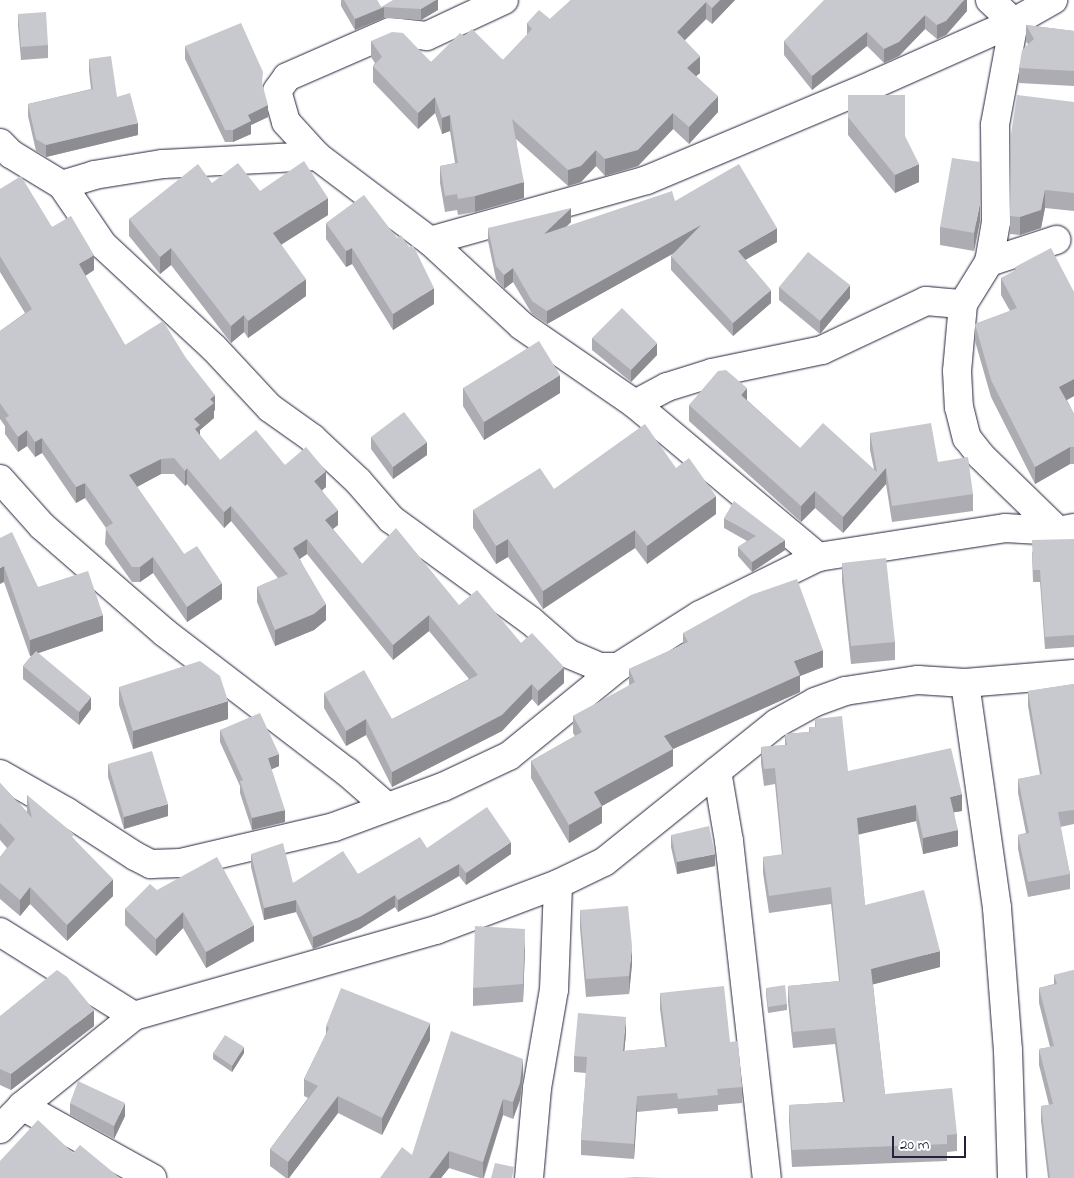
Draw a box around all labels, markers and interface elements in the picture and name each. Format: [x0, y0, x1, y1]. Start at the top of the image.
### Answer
scale bar [894, 1126, 968, 1158]
text: 20 m [900, 1134, 929, 1156]

